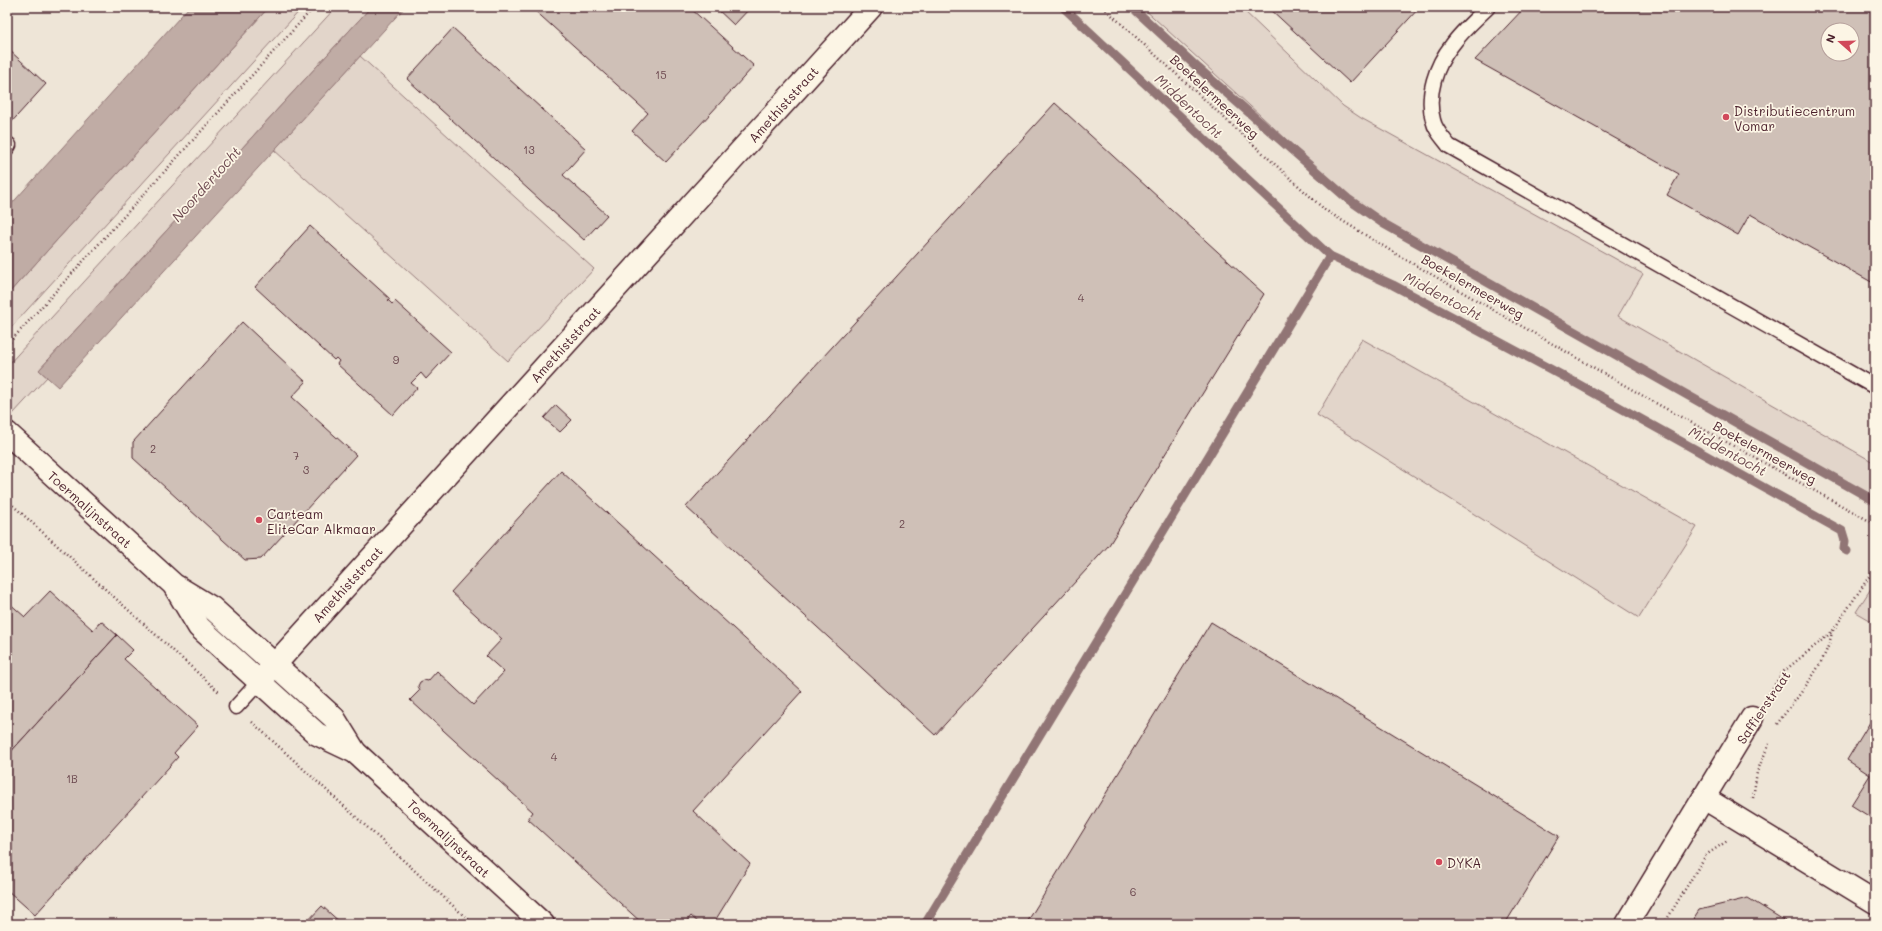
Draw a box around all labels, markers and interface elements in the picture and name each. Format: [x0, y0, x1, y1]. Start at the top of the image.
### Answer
north arrow [1820, 22, 1860, 62]
text: N [1822, 32, 1839, 45]
street label: Boekelermeerweg [1167, 50, 1263, 142]
street label: Amethiststraat [744, 62, 822, 146]
house number: 15 [655, 67, 667, 82]
water label: Middentocht [1151, 70, 1227, 142]
place label: Distributiecentrum Vomar [1734, 102, 1855, 134]
marker: Distributiecentrum Vomar [1721, 112, 1731, 122]
water label: Noordertocht [167, 142, 245, 226]
house number: 13 [523, 142, 535, 157]
street label: Boekelermeerweg [1419, 250, 1527, 322]
water label: Middentocht [1400, 267, 1486, 325]
house number: 4 [1078, 290, 1085, 305]
street label: Amethiststraat [526, 302, 604, 386]
house number: 9 [393, 352, 400, 367]
street label: Boekelermeerweg [1710, 417, 1820, 487]
water label: Middentocht [1686, 422, 1770, 480]
house number: 2 [150, 441, 156, 456]
house number: 7 [293, 448, 299, 463]
house number: 3 [303, 462, 310, 477]
street label: Toermalijnstraat [44, 467, 136, 551]
place label: Carteam EliteCar Alkmaar [267, 505, 376, 537]
marker: Carteam EliteCar Alkmaar [254, 515, 264, 525]
house number: 2 [899, 516, 905, 531]
street label: Amethiststraat [308, 542, 386, 626]
street label: Saffierstraat [1732, 667, 1794, 747]
house number: 4 [551, 749, 558, 764]
house number: 1B [66, 771, 78, 786]
street label: Toermalijnstraat [404, 795, 494, 881]
place label: DYKA [1447, 854, 1481, 871]
marker: DYKA [1434, 857, 1444, 867]
house number: 6 [1130, 884, 1136, 899]

